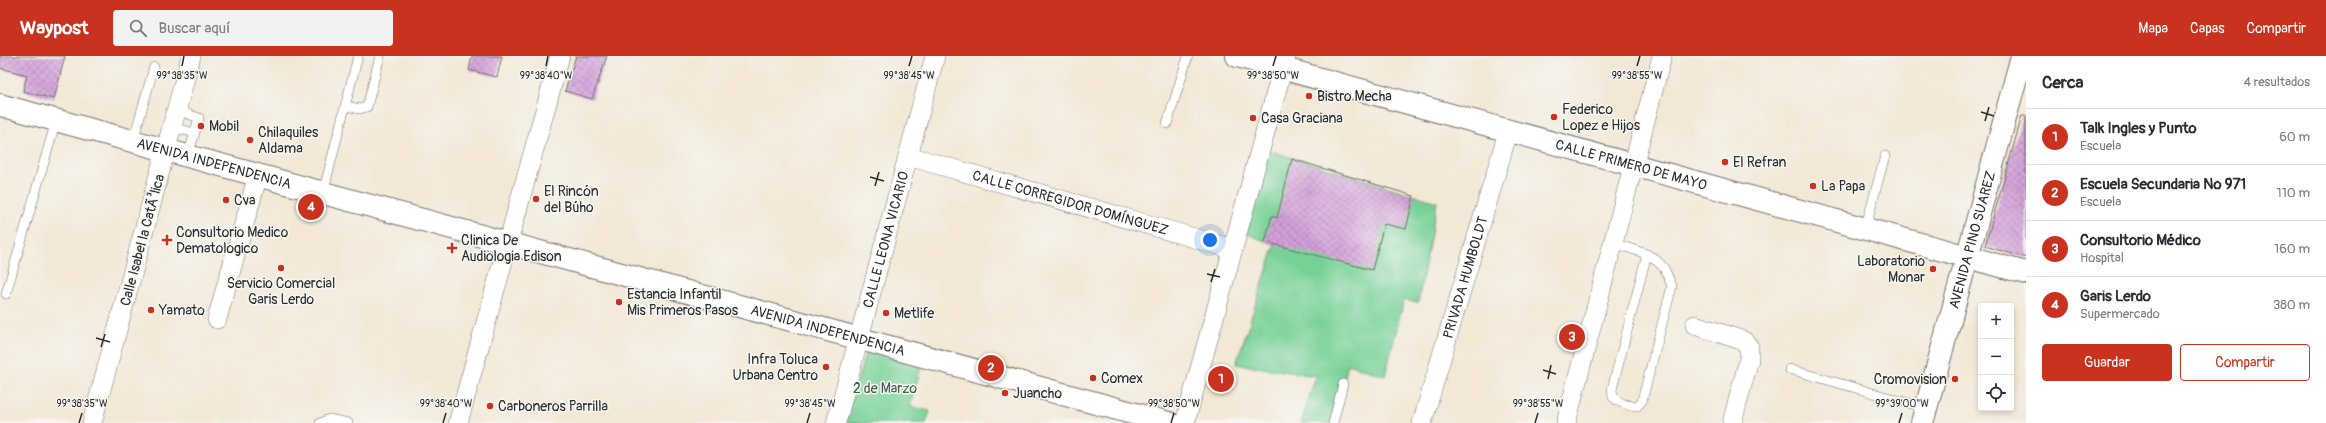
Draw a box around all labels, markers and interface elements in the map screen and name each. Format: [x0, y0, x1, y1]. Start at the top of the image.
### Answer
search box [113, 10, 393, 46]
text: Waypost [20, 16, 89, 40]
icon: search [127, 17, 149, 39]
text: Buscar aquí [159, 19, 230, 38]
text: Mapa [2138, 20, 2168, 37]
text: Capas [2190, 20, 2225, 37]
text: Compartir [2247, 20, 2306, 37]
text: 99°38'35"W [157, 70, 208, 82]
text: 99°38'40"W [520, 70, 573, 82]
text: 99°38'45"W [883, 70, 935, 82]
text: 99°38'50"W [1247, 70, 1300, 82]
text: 99°38'55"W [1612, 70, 1663, 82]
text: Cerca [2042, 72, 2083, 93]
text: 4 resultados [2243, 74, 2310, 90]
place label: Bistro Mecha [1317, 88, 1392, 105]
marker: Bistro Mecha [1304, 91, 1314, 101]
place label: Federico Lopez e Hijos [1562, 101, 1641, 134]
place label: Casa Graciana [1261, 110, 1343, 127]
marker: Federico Lopez e Hijos [1549, 112, 1559, 122]
marker: Casa Graciana [1248, 113, 1258, 123]
place label: Mobil [209, 118, 239, 135]
text: Talk Ingles y Punto [2080, 119, 2197, 138]
marker: Mobil [196, 121, 206, 131]
place label: Chilaquiles Aldama [258, 124, 319, 157]
text: 1 [2052, 129, 2058, 145]
text: 60 m [2279, 129, 2310, 145]
street label: AVENIDA INDEPENDENCIA [135, 135, 293, 193]
marker: Chilaquiles Aldama [245, 135, 255, 145]
street label: CALLE PRIMERO DE MAYO [1554, 136, 1709, 194]
text: Escuela [2080, 138, 2121, 154]
place label: El Refran [1733, 154, 1786, 171]
marker: El Refran [1720, 157, 1730, 167]
street label: CALLE CORREGIDOR DOMÍNGUEZ [970, 167, 1171, 239]
street label: CALLE LEONA VICARIO [859, 169, 913, 310]
street label: AVENIDA PINO SUAREZ [1946, 169, 1999, 311]
street label: Calle Isabel la CatÃ³lica [117, 172, 168, 308]
text: Escuela Secundaria No 971 [2080, 175, 2246, 194]
place label: La Papa [1821, 178, 1865, 195]
marker: La Papa [1808, 181, 1818, 191]
place label: El Rincón del Búho [544, 183, 599, 216]
text: 2 [2051, 185, 2059, 201]
text: 110 m [2277, 185, 2310, 201]
place label: Cva [234, 192, 255, 209]
pin: 4 [298, 192, 324, 222]
marker: El Rincón del Búho [531, 194, 541, 204]
text: Escuela [2080, 194, 2121, 210]
marker: Cva [221, 195, 231, 205]
street label: PRIVADA HUMBOLDT [1439, 214, 1492, 341]
place label: Consultorio Medico Dematologico [176, 224, 289, 257]
your location [1200, 230, 1220, 250]
text: Consultorio Médico [2080, 231, 2201, 250]
place label: Clinica De Audiologia Edison [461, 232, 562, 265]
marker: Consultorio Medico Dematologico [161, 234, 173, 246]
text: 3 [2051, 241, 2059, 257]
text: 160 m [2274, 241, 2310, 257]
marker: Clinica De Audiologia Edison [446, 242, 458, 254]
text: Hospital [2080, 250, 2124, 266]
place label: Laboratorio Monar [1857, 253, 1925, 286]
marker: Servicio Comercial Garis Lerdo [276, 263, 286, 273]
marker: Laboratorio Monar [1928, 264, 1938, 274]
place label: Servicio Comercial Garis Lerdo [227, 275, 335, 308]
place label: Estancia Infantil Mis Primeros Pasos [627, 286, 739, 319]
text: Garis Lerdo [2080, 287, 2151, 306]
marker: Estancia Infantil Mis Primeros Pasos [614, 297, 624, 307]
text: 4 [2051, 297, 2059, 313]
text: 380 m [2273, 297, 2310, 313]
place label: Yamato [158, 302, 205, 319]
street label: AVENIDA INDEPENDENCIA [749, 302, 907, 360]
map controls [1978, 303, 2014, 411]
button: + [1978, 303, 2014, 339]
marker: Yamato [146, 305, 156, 315]
place label: Metlife [894, 305, 934, 322]
text: Supermercado [2080, 306, 2160, 322]
marker: Metlife [881, 308, 891, 318]
pin: 3 [1559, 322, 1585, 352]
button: − [1978, 339, 2014, 375]
button: Guardar [2042, 344, 2172, 381]
button: Compartir [2180, 344, 2310, 381]
place label: Infra Toluca Urbana Centro [732, 351, 818, 384]
pin: 2 [978, 353, 1004, 383]
marker: Infra Toluca Urbana Centro [821, 362, 831, 372]
pin: 1 [1208, 364, 1234, 394]
place label: Comex [1101, 370, 1143, 387]
place label: Cromovision [1874, 371, 1947, 388]
marker: Comex [1088, 373, 1098, 383]
marker: Cromovision [1950, 374, 1960, 384]
button: locate [1978, 375, 2014, 411]
park label: 2 de Marzo [853, 380, 918, 397]
place label: Juancho [1013, 385, 1062, 402]
marker: Juancho [1000, 388, 1010, 398]
text: 99°38'35"W [57, 398, 108, 410]
text: 99°38'40"W [420, 398, 473, 410]
place label: Carboneros Parrilla [498, 398, 608, 415]
text: 99°38'45"W [784, 398, 836, 410]
text: 99°38'50"W [1148, 398, 1201, 410]
text: 99°38'55"W [1513, 398, 1564, 410]
text: 99°39'00"W [1875, 398, 1929, 410]
marker: Carboneros Parrilla [485, 401, 495, 411]

